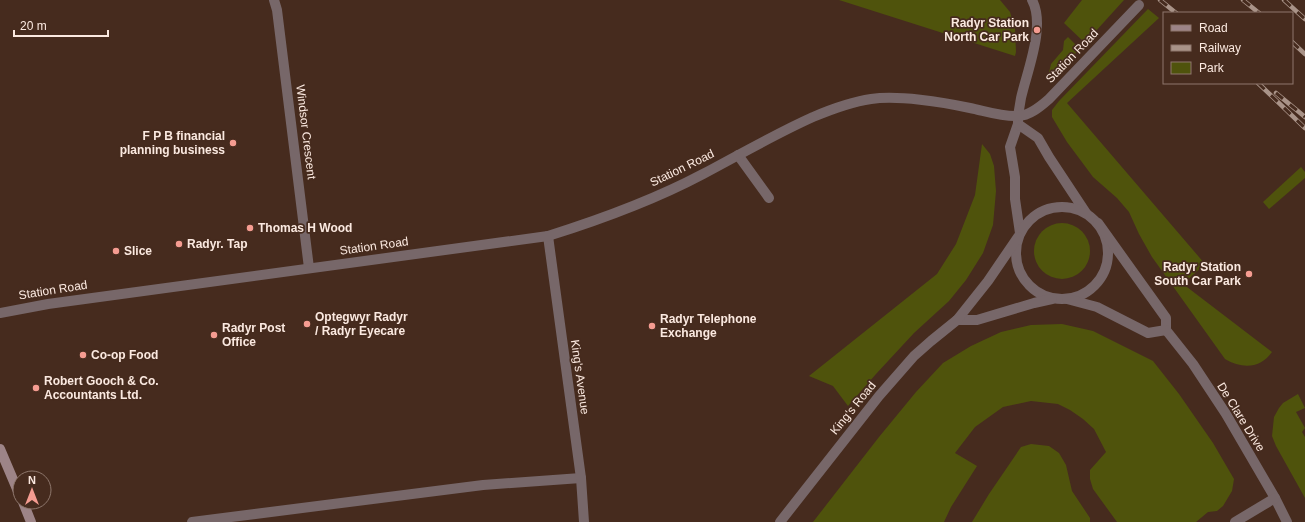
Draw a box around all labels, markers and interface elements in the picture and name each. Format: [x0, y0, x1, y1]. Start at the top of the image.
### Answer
scale bar [14, 12, 108, 38]
legend [1163, 12, 1293, 84]
place label: Radyr Station North Car Park [944, 16, 1029, 44]
text: 20 m [20, 19, 47, 33]
text: Road [1199, 21, 1228, 35]
marker: Radyr Station North Car Park [1032, 25, 1042, 35]
street label: Station Road [1043, 26, 1101, 86]
text: Railway [1199, 41, 1241, 55]
text: Park [1199, 61, 1225, 75]
street label: Windsor Crescent [293, 84, 319, 181]
place label: F P B financial planning business [120, 129, 225, 157]
marker: F P B financial planning business [228, 138, 238, 148]
street label: Station Road [648, 146, 716, 190]
place label: Thomas H Wood [258, 221, 352, 235]
marker: Thomas H Wood [245, 223, 255, 233]
street label: Station Road [339, 234, 409, 258]
place label: Radyr. Tap [187, 237, 247, 251]
marker: Radyr. Tap [174, 239, 184, 249]
place label: Slice [124, 244, 152, 258]
marker: Slice [111, 246, 121, 256]
place label: Radyr Station South Car Park [1154, 260, 1241, 288]
marker: Radyr Station South Car Park [1244, 269, 1254, 279]
street label: Station Road [18, 278, 88, 302]
place label: Optegwyr Radyr / Radyr Eyecare [315, 310, 408, 338]
place label: Radyr Telephone Exchange [660, 312, 757, 340]
marker: Optegwyr Radyr / Radyr Eyecare [302, 319, 312, 329]
place label: Radyr Post Office [222, 321, 285, 349]
marker: Radyr Telephone Exchange [647, 321, 657, 331]
marker: Radyr Post Office [209, 330, 219, 340]
street label: King's Avenue [568, 339, 592, 416]
place label: Co-op Food [91, 348, 158, 362]
marker: Co-op Food [78, 350, 88, 360]
place label: Robert Gooch & Co. Accountants Ltd. [44, 374, 159, 402]
street label: King's Road [827, 379, 879, 437]
street label: De Clare Drive [1214, 380, 1268, 454]
marker: Robert Gooch & Co. Accountants Ltd. [31, 383, 41, 393]
north arrow [12, 470, 52, 510]
text: N [28, 474, 36, 486]

